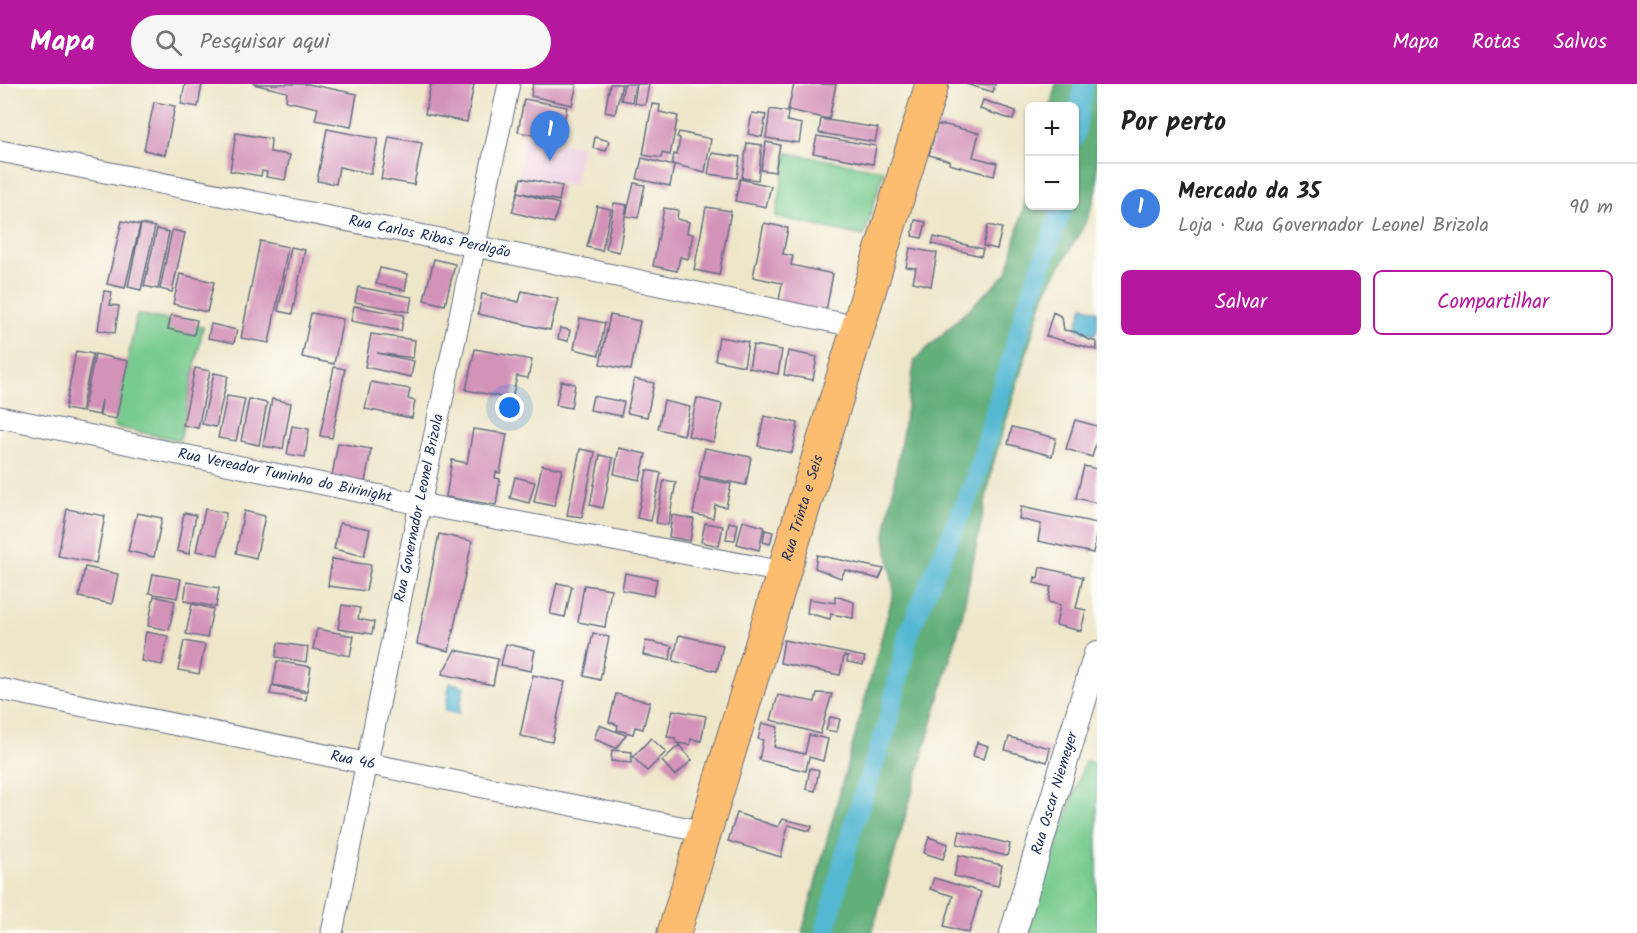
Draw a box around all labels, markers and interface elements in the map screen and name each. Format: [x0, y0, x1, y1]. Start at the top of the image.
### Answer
search box [131, 15, 551, 69]
text: Mapa [30, 20, 95, 65]
text: Pesquisar aqui [200, 25, 330, 60]
icon: search [152, 26, 185, 59]
text: Mapa [1393, 26, 1439, 59]
text: Rotas [1472, 26, 1521, 59]
text: Salvos [1554, 26, 1607, 59]
map controls [1025, 102, 1079, 210]
button: + [1025, 102, 1079, 156]
text: Por perto [1121, 102, 1226, 144]
pin: 1 [530, 112, 570, 161]
button: − [1025, 156, 1079, 210]
text: Mercado da 35 [1178, 175, 1320, 210]
text: 1 [1137, 192, 1144, 224]
text: 90 m [1569, 192, 1613, 224]
street label: Rua Carlos Ribas Perdigão [346, 209, 513, 265]
text: Loja · Rua Governador Leonel Brizola [1178, 210, 1489, 242]
button: Salvar [1121, 270, 1361, 335]
button: Compartilhar [1373, 270, 1613, 335]
your location [495, 393, 524, 422]
street label: Rua Governador Leonel Brizola [388, 411, 451, 604]
street label: Rua Vereador Tuninho do Birinight [176, 442, 394, 510]
street label: Rua Trinta e Seis [776, 451, 831, 564]
street label: Rua Oscar Niemeyer [1025, 728, 1085, 858]
street label: Rua 46 [328, 744, 378, 777]

